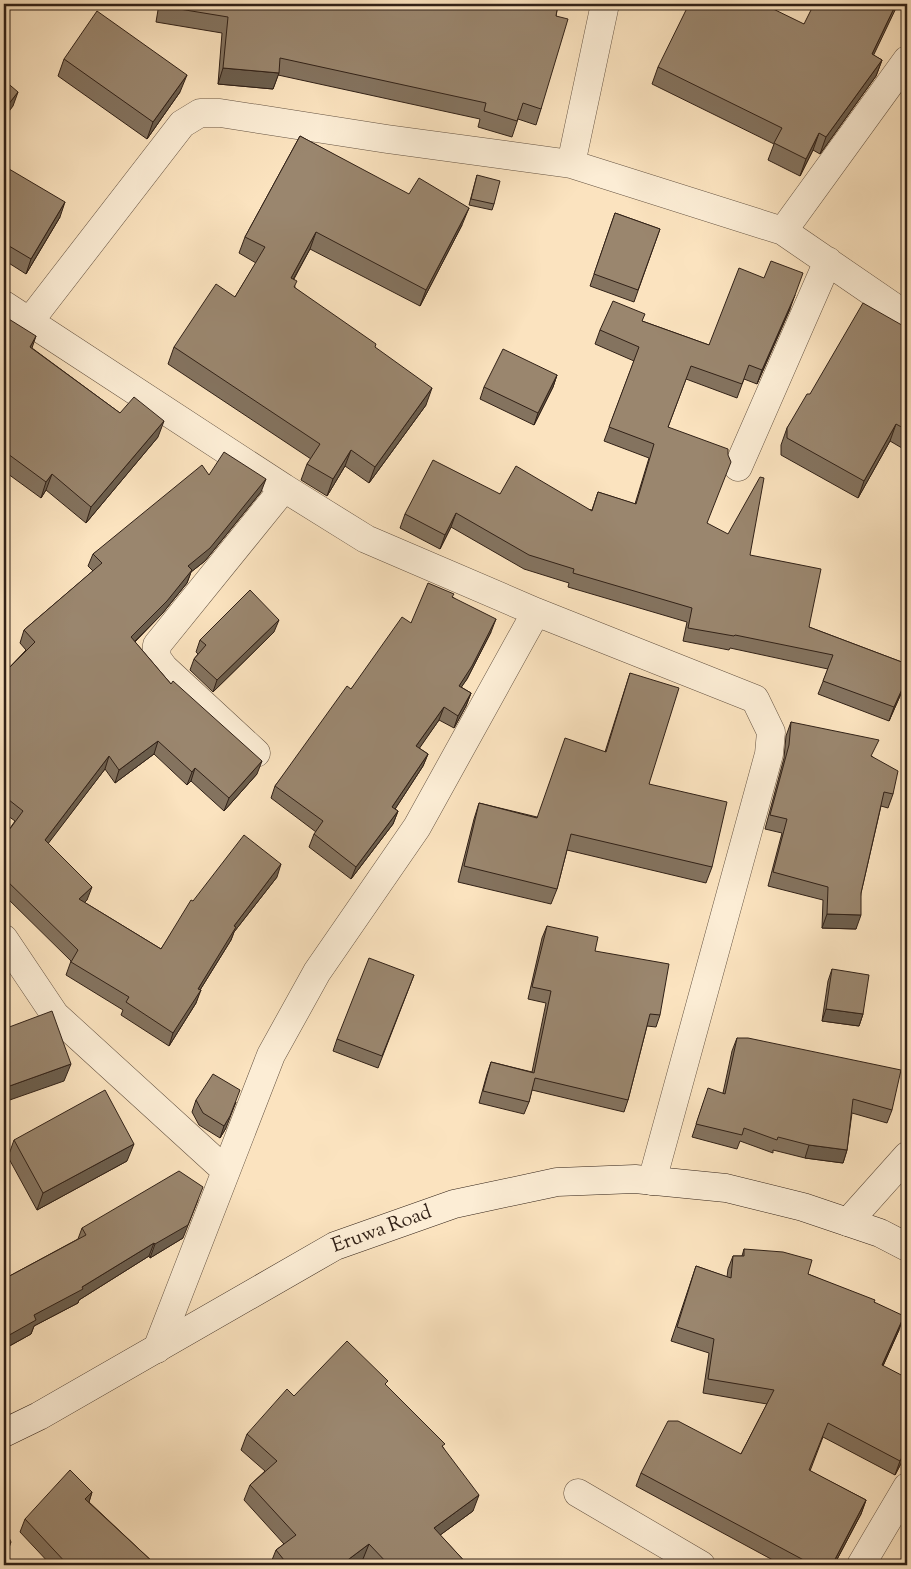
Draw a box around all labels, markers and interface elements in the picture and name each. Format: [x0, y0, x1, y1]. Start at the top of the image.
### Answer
street label: Eruwa Road [328, 1199, 436, 1261]

